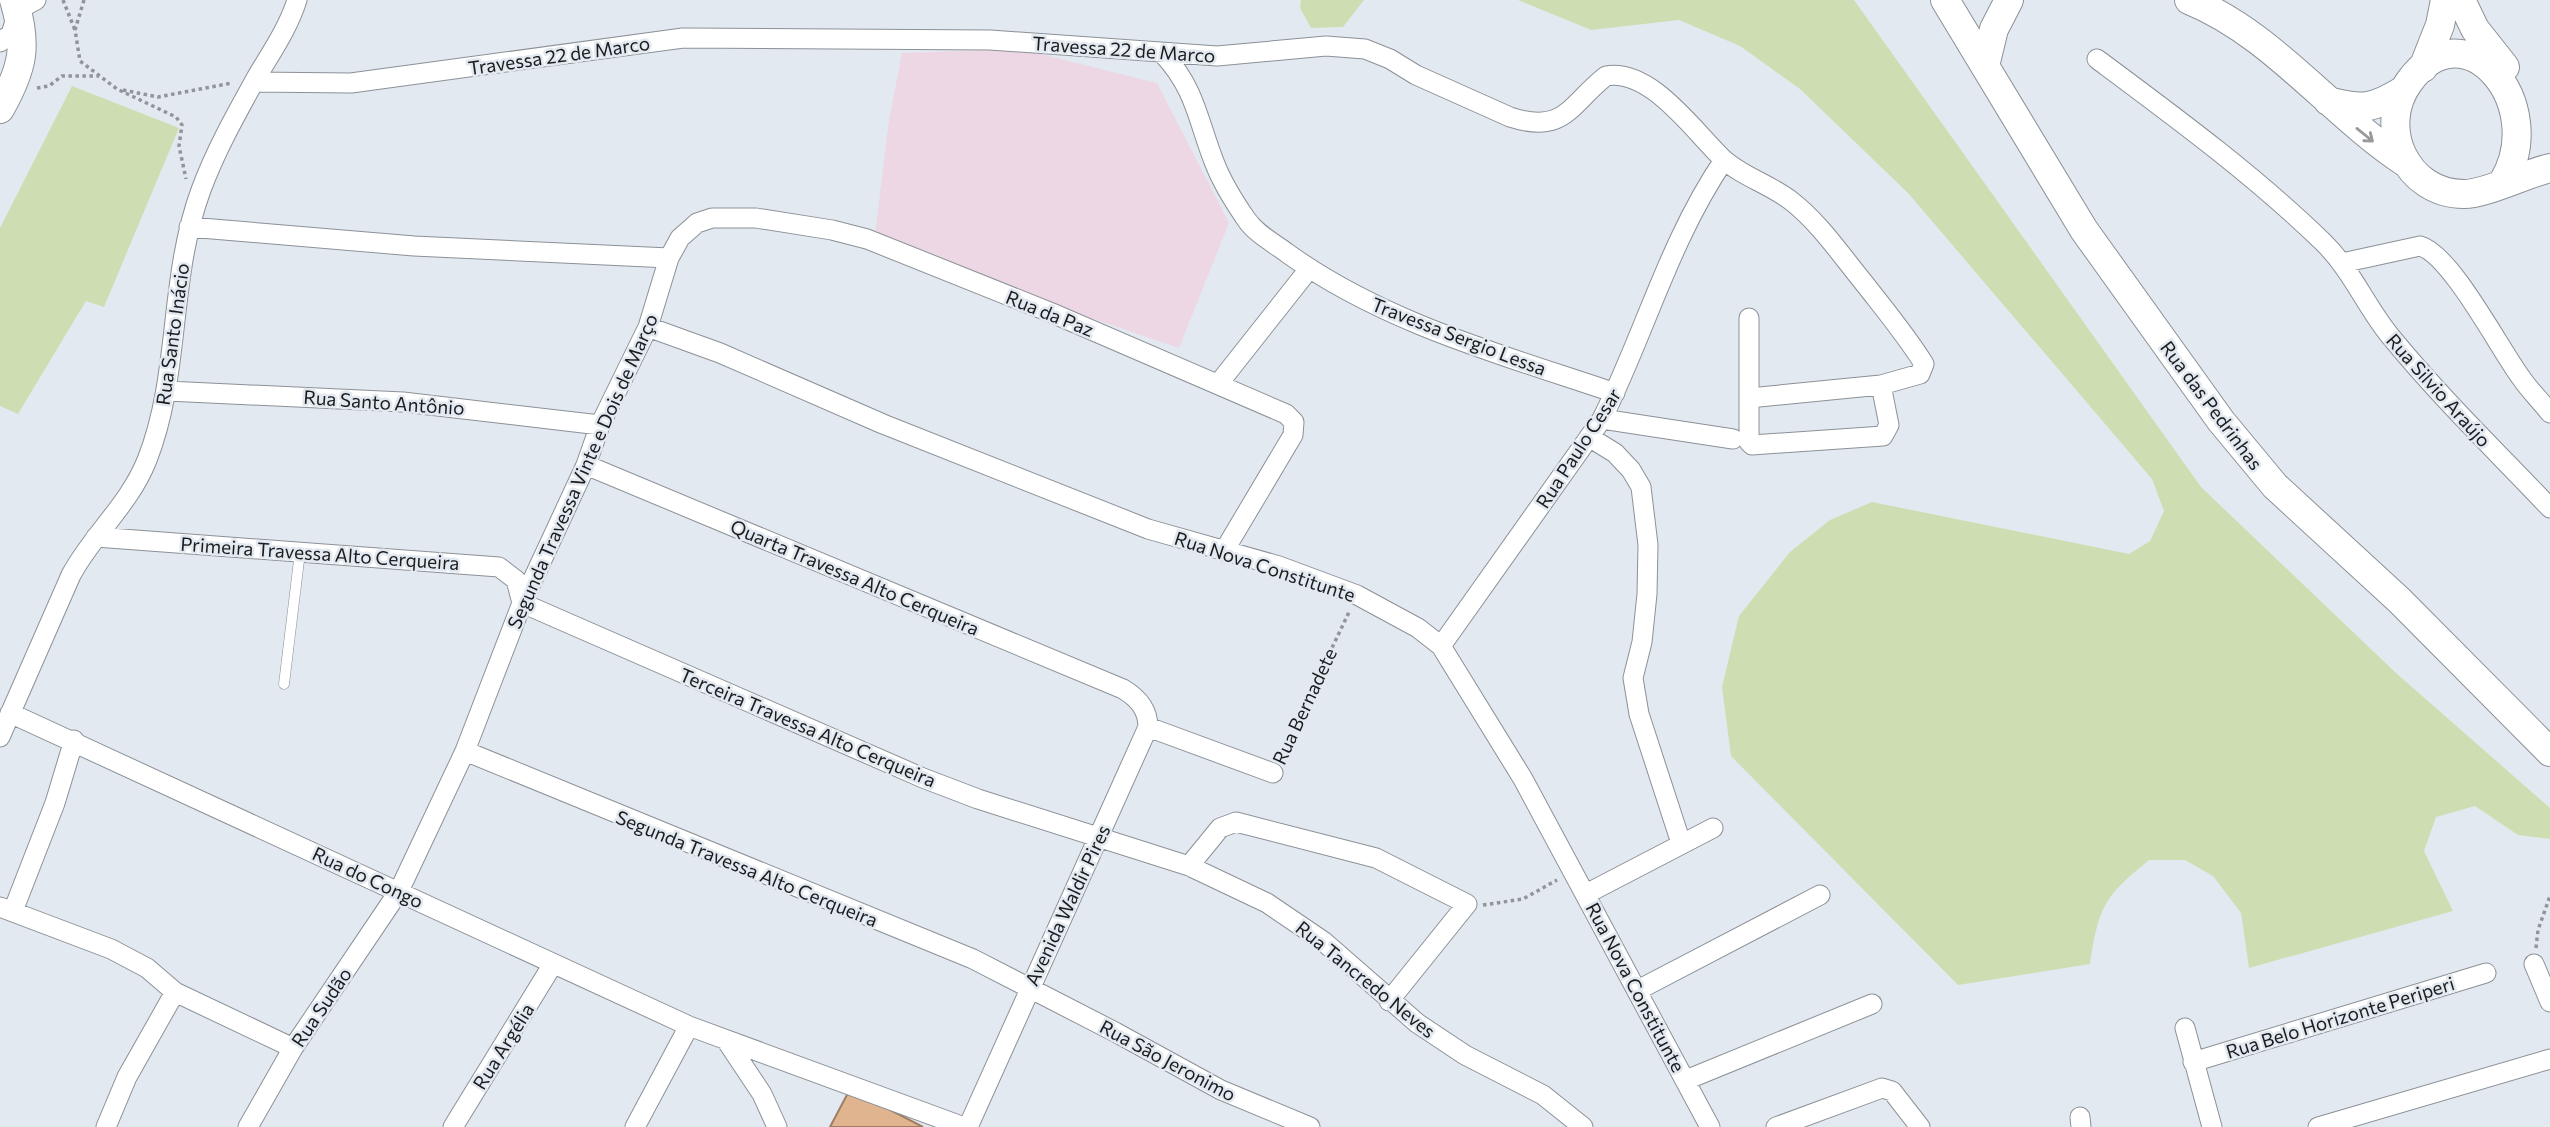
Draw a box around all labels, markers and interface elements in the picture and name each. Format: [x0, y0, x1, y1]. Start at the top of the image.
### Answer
street label: Travessa 22 de Marco [467, 31, 651, 79]
street label: Travessa 22 de Marco [1032, 31, 1216, 67]
one-way arrow [2356, 127, 2374, 142]
street label: Rua Santo Inácio [151, 262, 193, 406]
street label: Rua da Paz [1003, 285, 1097, 341]
street label: Travessa Sergio Lessa [1369, 292, 1549, 380]
street label: Segunda Travessa Vinte e Dois de Março [502, 310, 662, 632]
street label: Rua Silvio Araújo [2382, 329, 2496, 451]
street label: Rua das Pedrinhas [2156, 336, 2268, 474]
street label: Rua Paulo Cesar [1531, 383, 1626, 512]
street label: Rua Santo Antônio [303, 385, 465, 419]
street label: Quarta Travessa Alto Cerqueira [727, 514, 983, 640]
street label: Rua Nova Constitunte [1172, 526, 1358, 606]
street label: Primeira Travessa Alto Cerqueira [180, 532, 460, 574]
street label: Rua Bernadete [1267, 644, 1341, 768]
street label: Terceira Travessa Alto Cerqueira [676, 662, 940, 792]
street label: Segunda Travessa Alto Cerqueira [613, 805, 881, 931]
street label: Avenida Waldir Pires [1020, 821, 1114, 989]
street label: Rua do Congo [309, 841, 427, 913]
street label: Rua Nova Constitunte [1582, 898, 1690, 1076]
street label: Rua Tancredo Neves [1292, 916, 1440, 1042]
street label: Rua Sudão [286, 963, 356, 1051]
street label: Rua Belo Horizonte Periperi [2223, 971, 2457, 1063]
street label: Rua Argélia [467, 999, 539, 1093]
street label: Rua São Jeronimo [1096, 1014, 1240, 1106]

